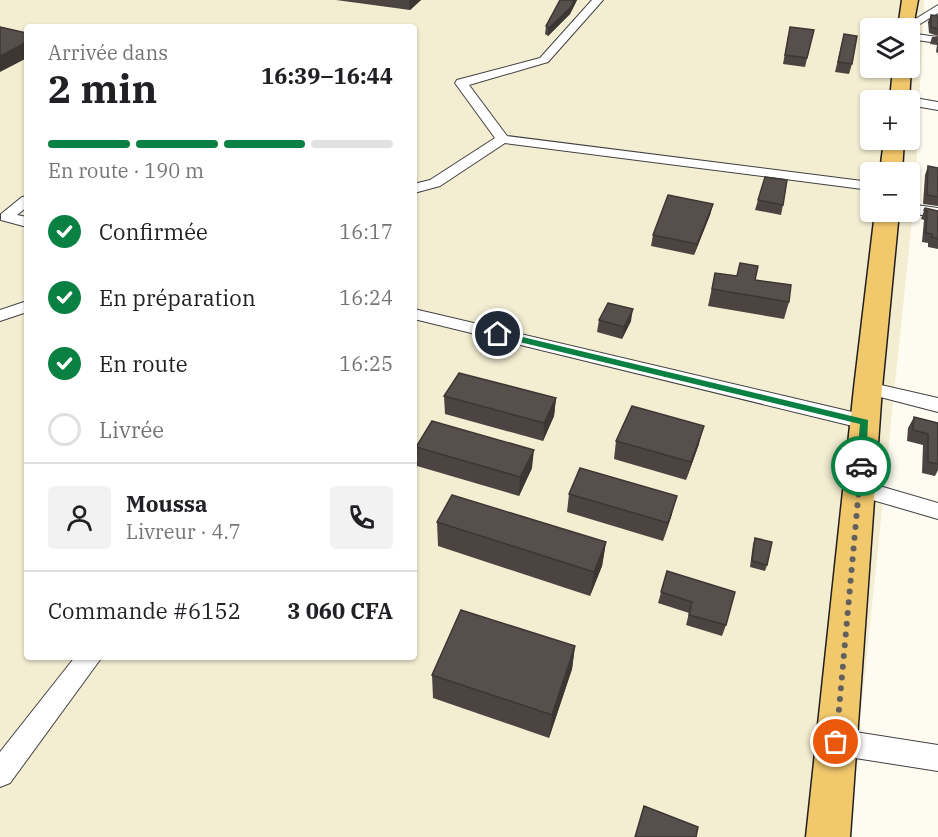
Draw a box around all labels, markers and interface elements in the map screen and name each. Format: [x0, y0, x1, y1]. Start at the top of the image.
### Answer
map controls [860, 18, 920, 222]
button: layers [860, 18, 920, 78]
text: Arrivée dans [48, 39, 168, 66]
text: 16:39–16:44 [261, 61, 393, 90]
text: 2 min [48, 63, 157, 114]
button: + [860, 90, 920, 150]
text: En route · 190 m [48, 157, 204, 184]
button: − [860, 162, 920, 222]
icon: check [48, 215, 81, 248]
text: Confirmée [99, 217, 208, 246]
text: 16:17 [339, 218, 393, 245]
icon: check [48, 281, 81, 314]
text: En préparation [99, 283, 256, 312]
text: 16:24 [339, 284, 393, 311]
pin [472, 308, 523, 359]
icon: home [481, 317, 514, 350]
icon: check [48, 347, 81, 380]
text: En route [99, 349, 188, 378]
text: 16:25 [339, 350, 393, 377]
text: Livrée [99, 415, 164, 444]
courier [831, 436, 891, 496]
icon: car [845, 450, 878, 483]
button: person [48, 486, 111, 549]
button: phone [330, 486, 393, 549]
text: Moussa [126, 489, 208, 518]
text: Livreur · 4.7 [126, 518, 241, 545]
text: Commande #6152 [48, 596, 241, 625]
text: 3 060 CFA [287, 596, 393, 625]
pin [810, 716, 861, 767]
icon: bag [819, 725, 852, 758]

